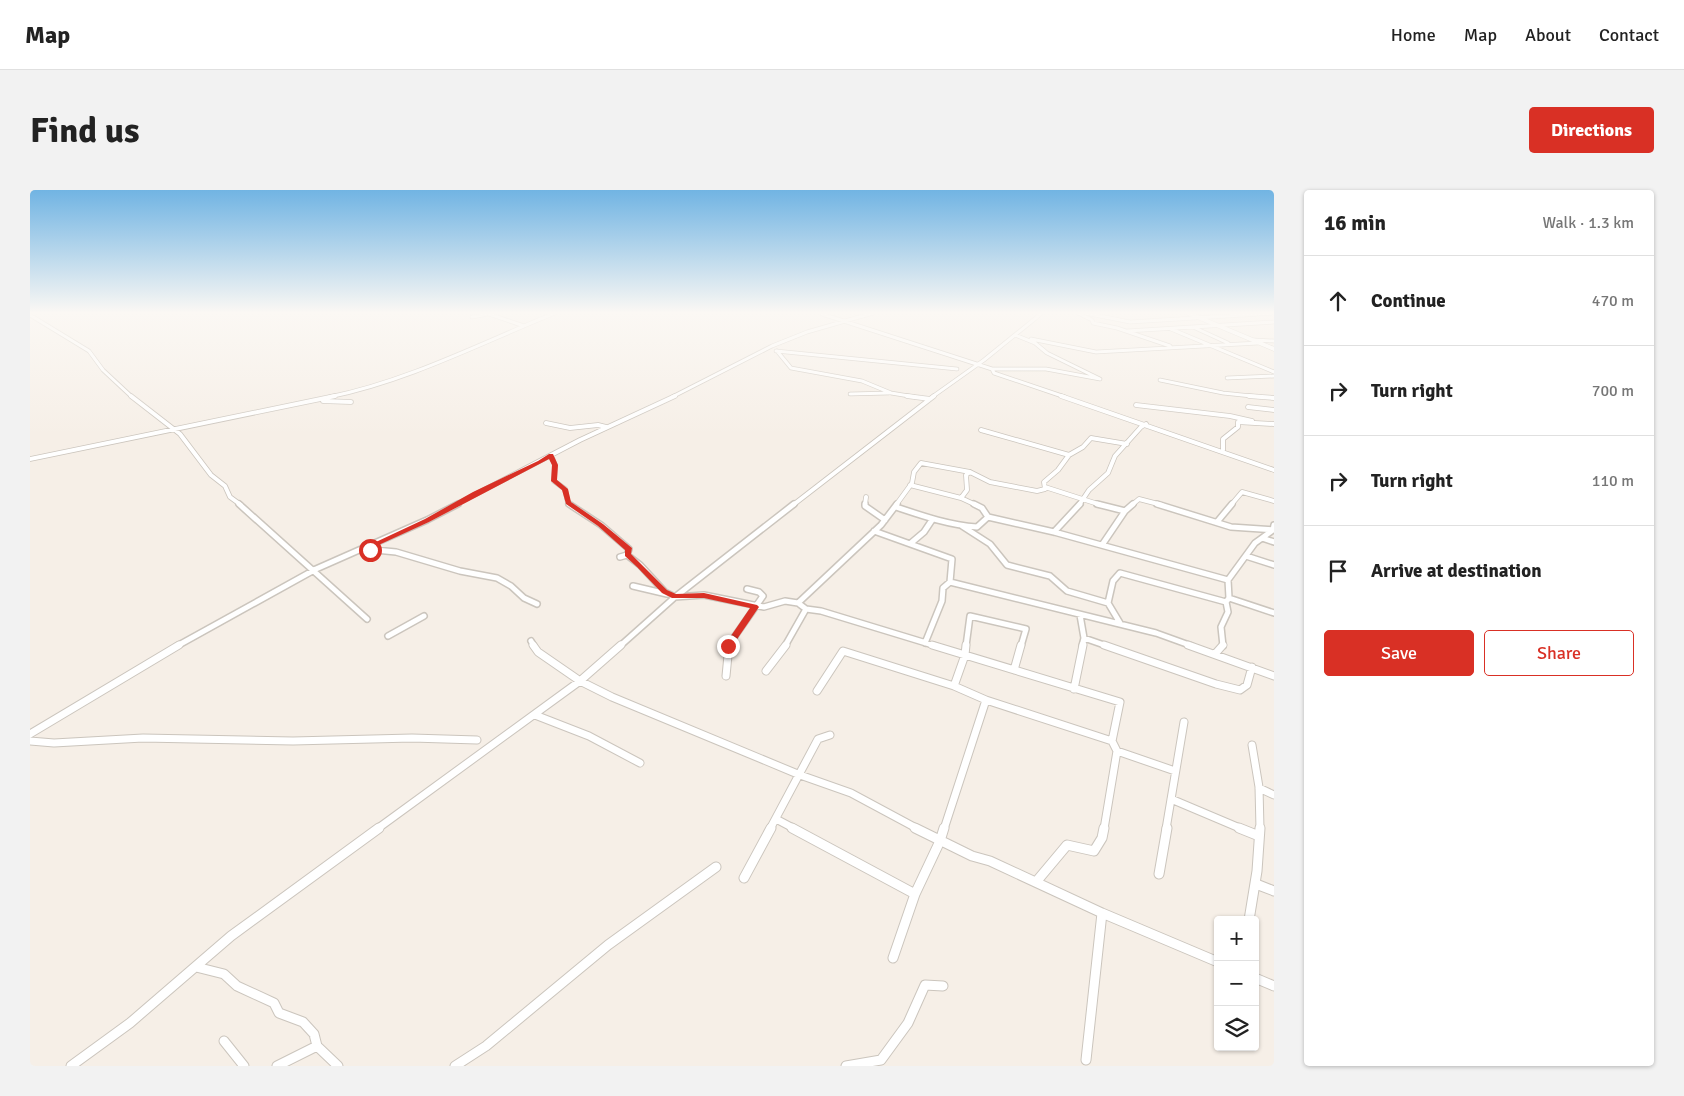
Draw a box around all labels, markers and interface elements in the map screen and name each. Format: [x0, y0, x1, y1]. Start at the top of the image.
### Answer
text: Map [25, 20, 70, 50]
text: Home [1391, 24, 1436, 46]
text: Map [1464, 24, 1497, 46]
text: About [1525, 24, 1571, 46]
text: Contact [1599, 24, 1659, 46]
button: Directions [1529, 107, 1654, 153]
text: Find us [30, 109, 140, 152]
text: 16 min [1324, 210, 1386, 236]
text: Walk · 1.3 km [1542, 213, 1634, 233]
icon: ahead [1324, 287, 1352, 315]
text: Continue [1371, 289, 1446, 313]
text: 470 m [1592, 291, 1634, 311]
icon: right [1324, 377, 1352, 405]
text: Turn right [1371, 379, 1453, 403]
text: 700 m [1592, 381, 1634, 401]
icon: right [1324, 467, 1352, 495]
text: Turn right [1371, 469, 1453, 493]
text: 110 m [1592, 471, 1634, 491]
route start [359, 539, 382, 562]
icon: arrive [1324, 557, 1352, 585]
text: Arrive at destination [1371, 559, 1542, 583]
button: Save [1324, 630, 1474, 676]
button: Share [1484, 630, 1634, 676]
route end [717, 635, 740, 658]
map controls [1214, 916, 1259, 1051]
button: + [1214, 916, 1259, 961]
button: − [1214, 961, 1259, 1006]
button: layers [1214, 1006, 1259, 1051]

